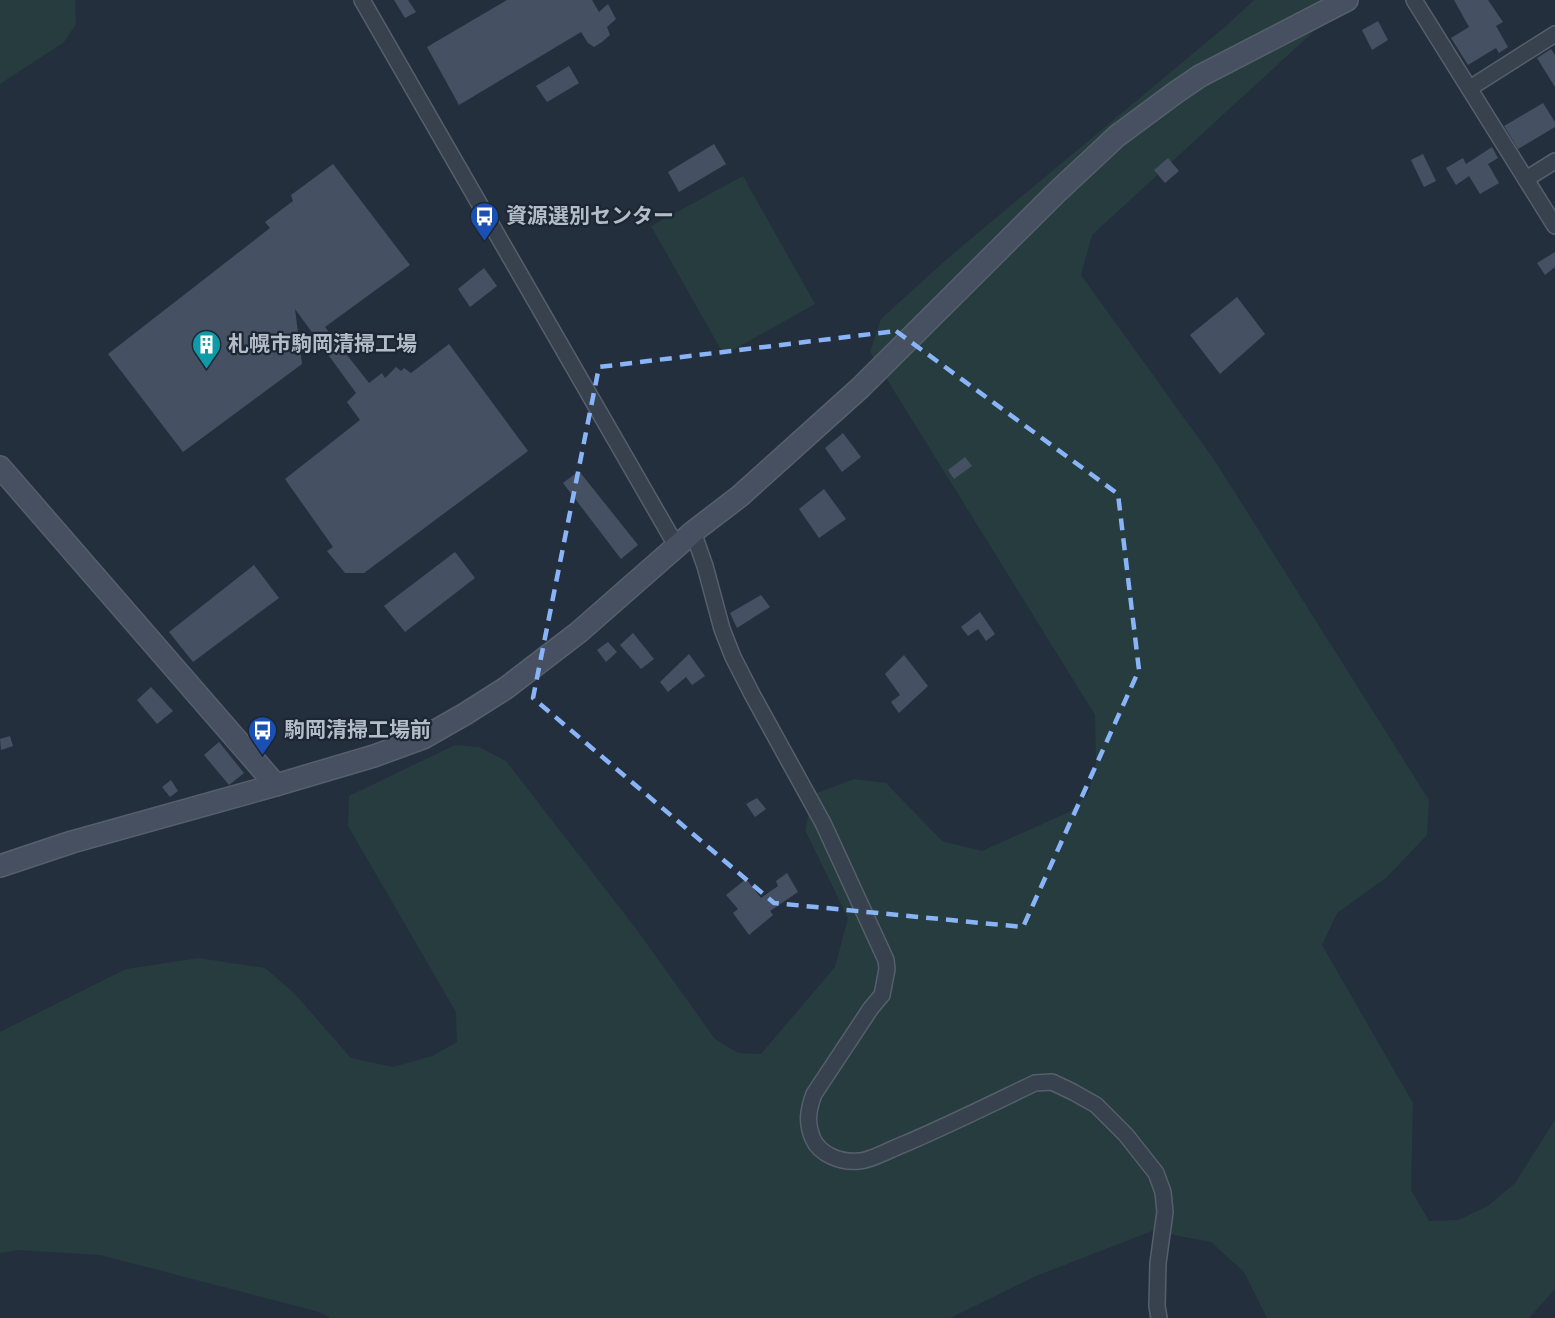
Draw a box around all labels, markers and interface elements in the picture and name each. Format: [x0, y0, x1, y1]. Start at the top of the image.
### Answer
bus stop icon: 資源選別センター [469, 200, 501, 242]
place label: 資源選別センター [506, 203, 674, 229]
building icon: 札幌市駒岡清掃工場 [191, 328, 223, 370]
place label: 札幌市駒岡清掃工場 [228, 331, 417, 357]
bus stop icon: 駒岡清掃工場前 [247, 714, 279, 756]
place label: 駒岡清掃工場前 [284, 717, 431, 743]

